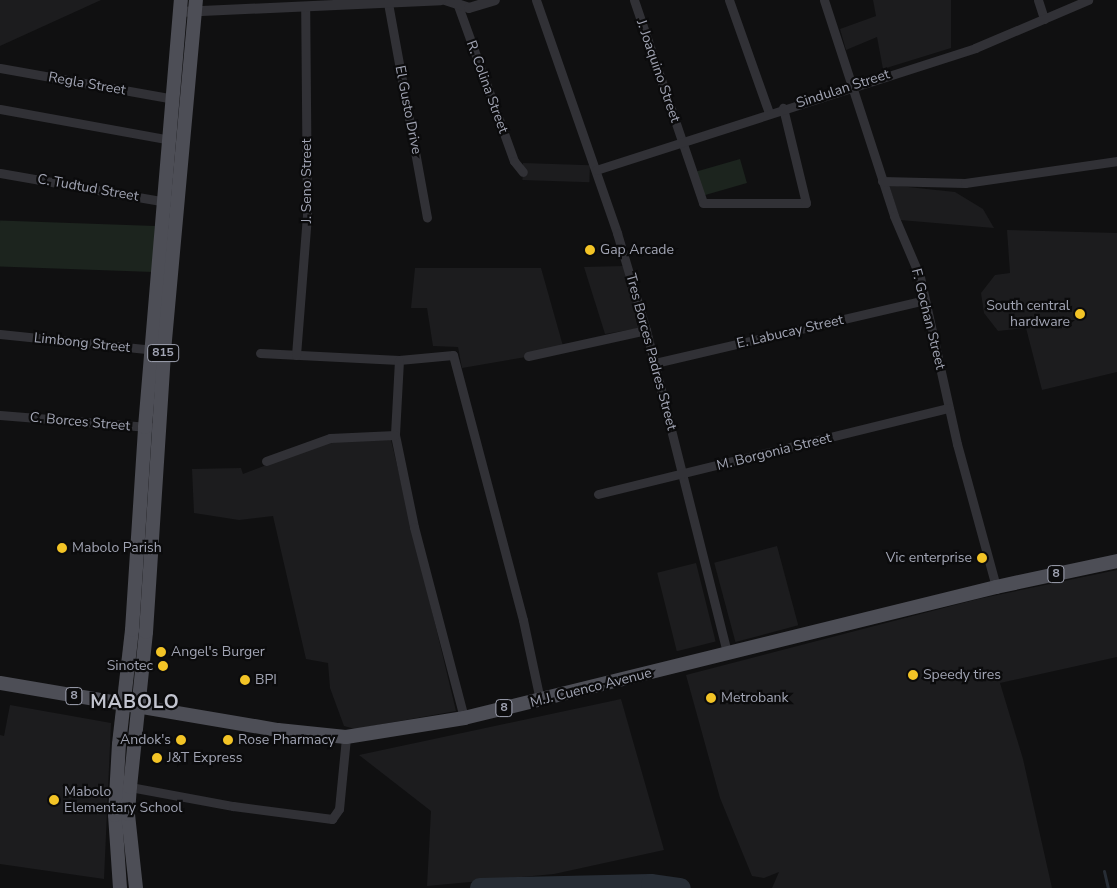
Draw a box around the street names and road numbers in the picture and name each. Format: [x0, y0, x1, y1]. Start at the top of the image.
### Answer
street label: J. Joaquino Street [633, 17, 683, 125]
street label: R. Colina Street [462, 38, 512, 136]
street label: El Gusto Drive [391, 64, 425, 156]
street label: Sindulan Street [794, 66, 892, 112]
street label: Regla Street [47, 69, 127, 99]
street label: J. Seno Street [299, 139, 315, 223]
street label: C. Tudtud Street [36, 171, 140, 205]
street label: F. Gochan Street [907, 267, 949, 371]
street label: Tres Borces Padres Street [622, 272, 680, 432]
street label: E. Labucay Street [735, 312, 845, 352]
street label: Limbong Street [33, 330, 131, 356]
road number: 815 [147, 343, 179, 362]
street label: C. Borces Street [29, 409, 131, 435]
street label: M. Borgonia Street [715, 430, 833, 474]
road number: 8 [1047, 564, 1065, 584]
street label: M.J. Cuenco Avenue [529, 665, 653, 711]
road number: 8 [65, 686, 83, 706]
road number: 8 [495, 698, 513, 718]

